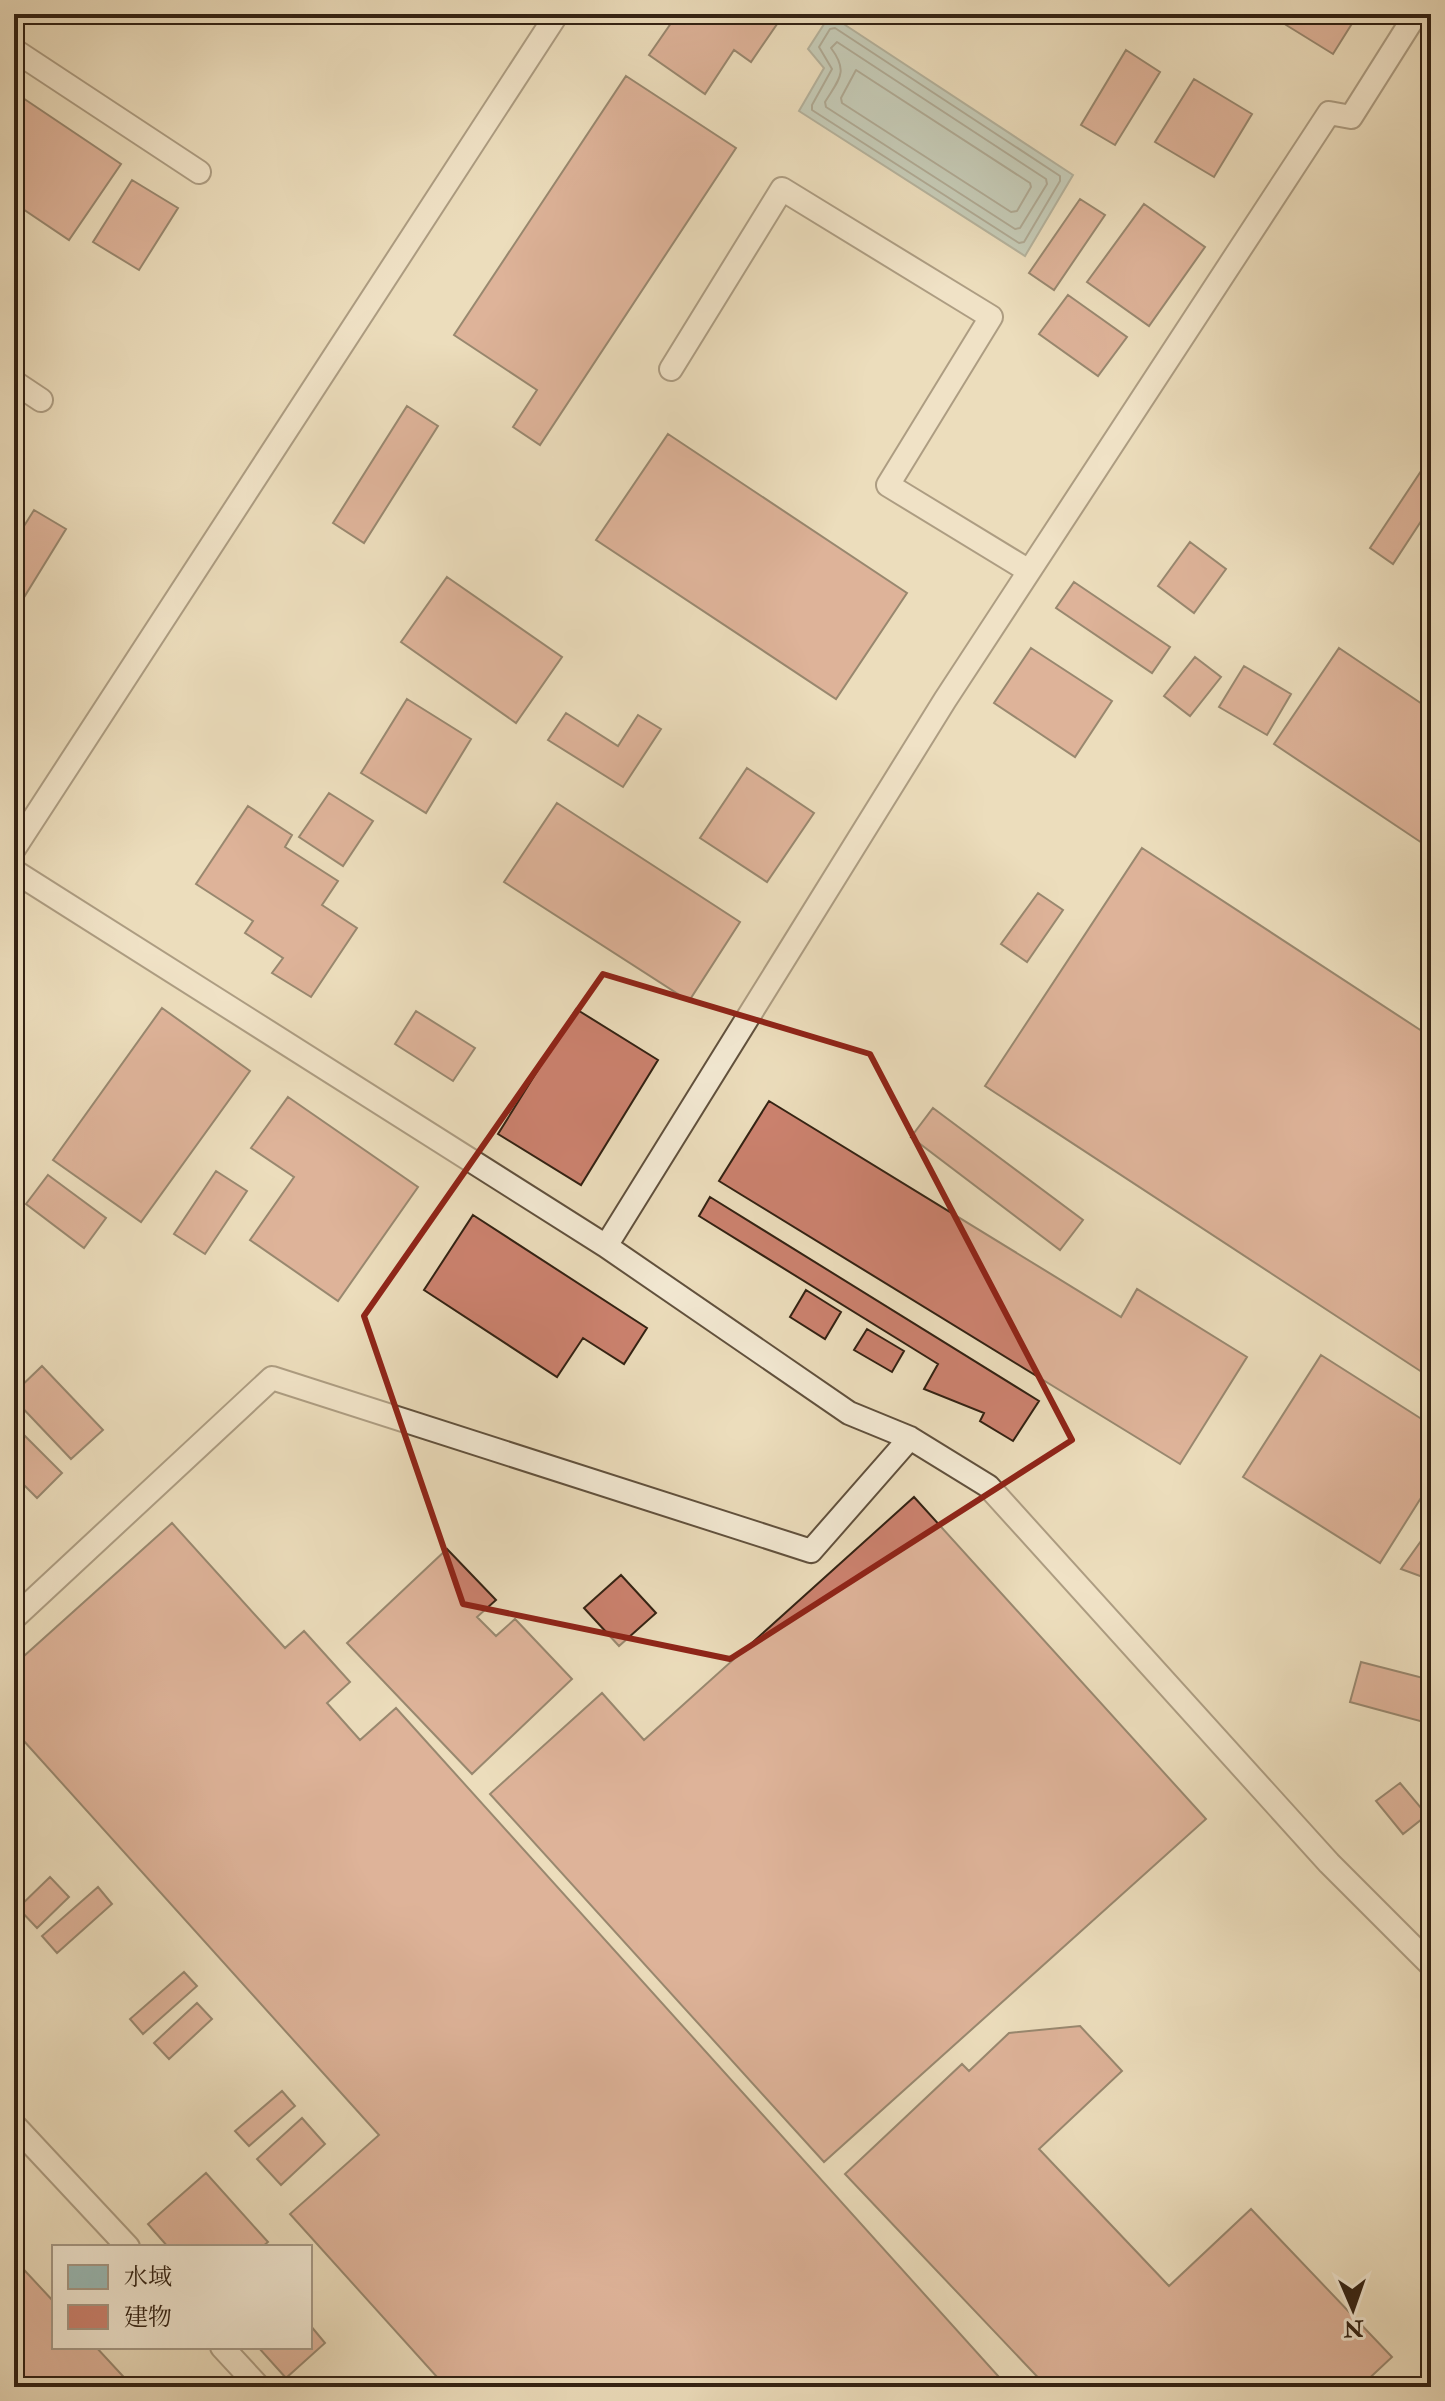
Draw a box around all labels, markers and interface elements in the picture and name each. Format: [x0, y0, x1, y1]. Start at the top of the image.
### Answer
legend [52, 2245, 312, 2349]
text: 水域 [124, 2262, 172, 2293]
north arrow [1313, 2269, 1393, 2349]
text: 建物 [124, 2302, 172, 2333]
text: N [1343, 2314, 1365, 2342]

